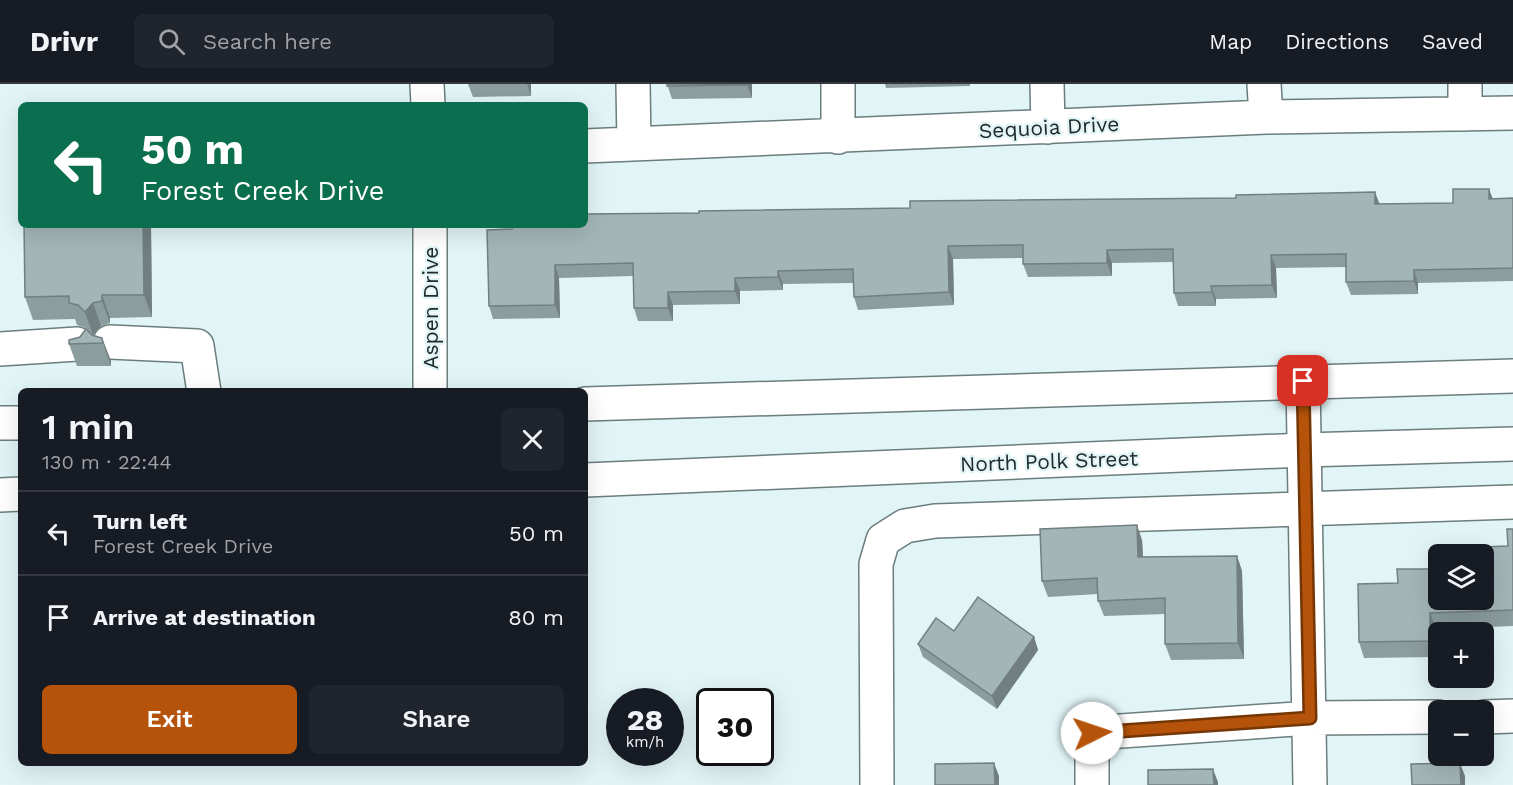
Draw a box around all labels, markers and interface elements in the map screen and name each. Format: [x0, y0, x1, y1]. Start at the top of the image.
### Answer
search box [134, 14, 554, 68]
text: Drivr [30, 25, 98, 58]
icon: search [155, 25, 188, 58]
text: Search here [203, 29, 332, 54]
text: Map [1209, 29, 1252, 54]
text: Directions [1285, 29, 1389, 54]
text: Saved [1422, 29, 1483, 54]
street label: Sequoia Drive [978, 111, 1120, 143]
text: 50 m [141, 125, 244, 174]
icon: left [42, 126, 120, 204]
text: Forest Creek Drive [141, 175, 384, 207]
street label: Aspen Drive [418, 247, 443, 369]
pin [1277, 355, 1328, 406]
icon: arrive [1286, 364, 1319, 397]
text: 1 min [42, 406, 134, 448]
button: close [501, 408, 564, 471]
street label: North Polk Street [960, 445, 1139, 477]
text: 130 m · 22:44 [42, 450, 172, 474]
text: Turn left [93, 509, 187, 534]
icon: left [42, 517, 75, 550]
text: 50 m [509, 521, 564, 546]
text: Forest Creek Drive [93, 534, 273, 558]
map controls [1428, 544, 1494, 766]
button: layers [1428, 544, 1494, 610]
icon: arrive [42, 601, 75, 634]
text: Arrive at destination [93, 605, 316, 630]
text: 80 m [508, 605, 564, 630]
button: + [1428, 622, 1494, 688]
button: Exit [42, 685, 297, 754]
button: Share [309, 685, 564, 754]
speed limit sign: 30 [696, 688, 774, 766]
button: − [1428, 700, 1494, 766]
position arrow [1060, 701, 1124, 765]
text: 28 [627, 702, 663, 737]
text: km/h [626, 733, 664, 751]

